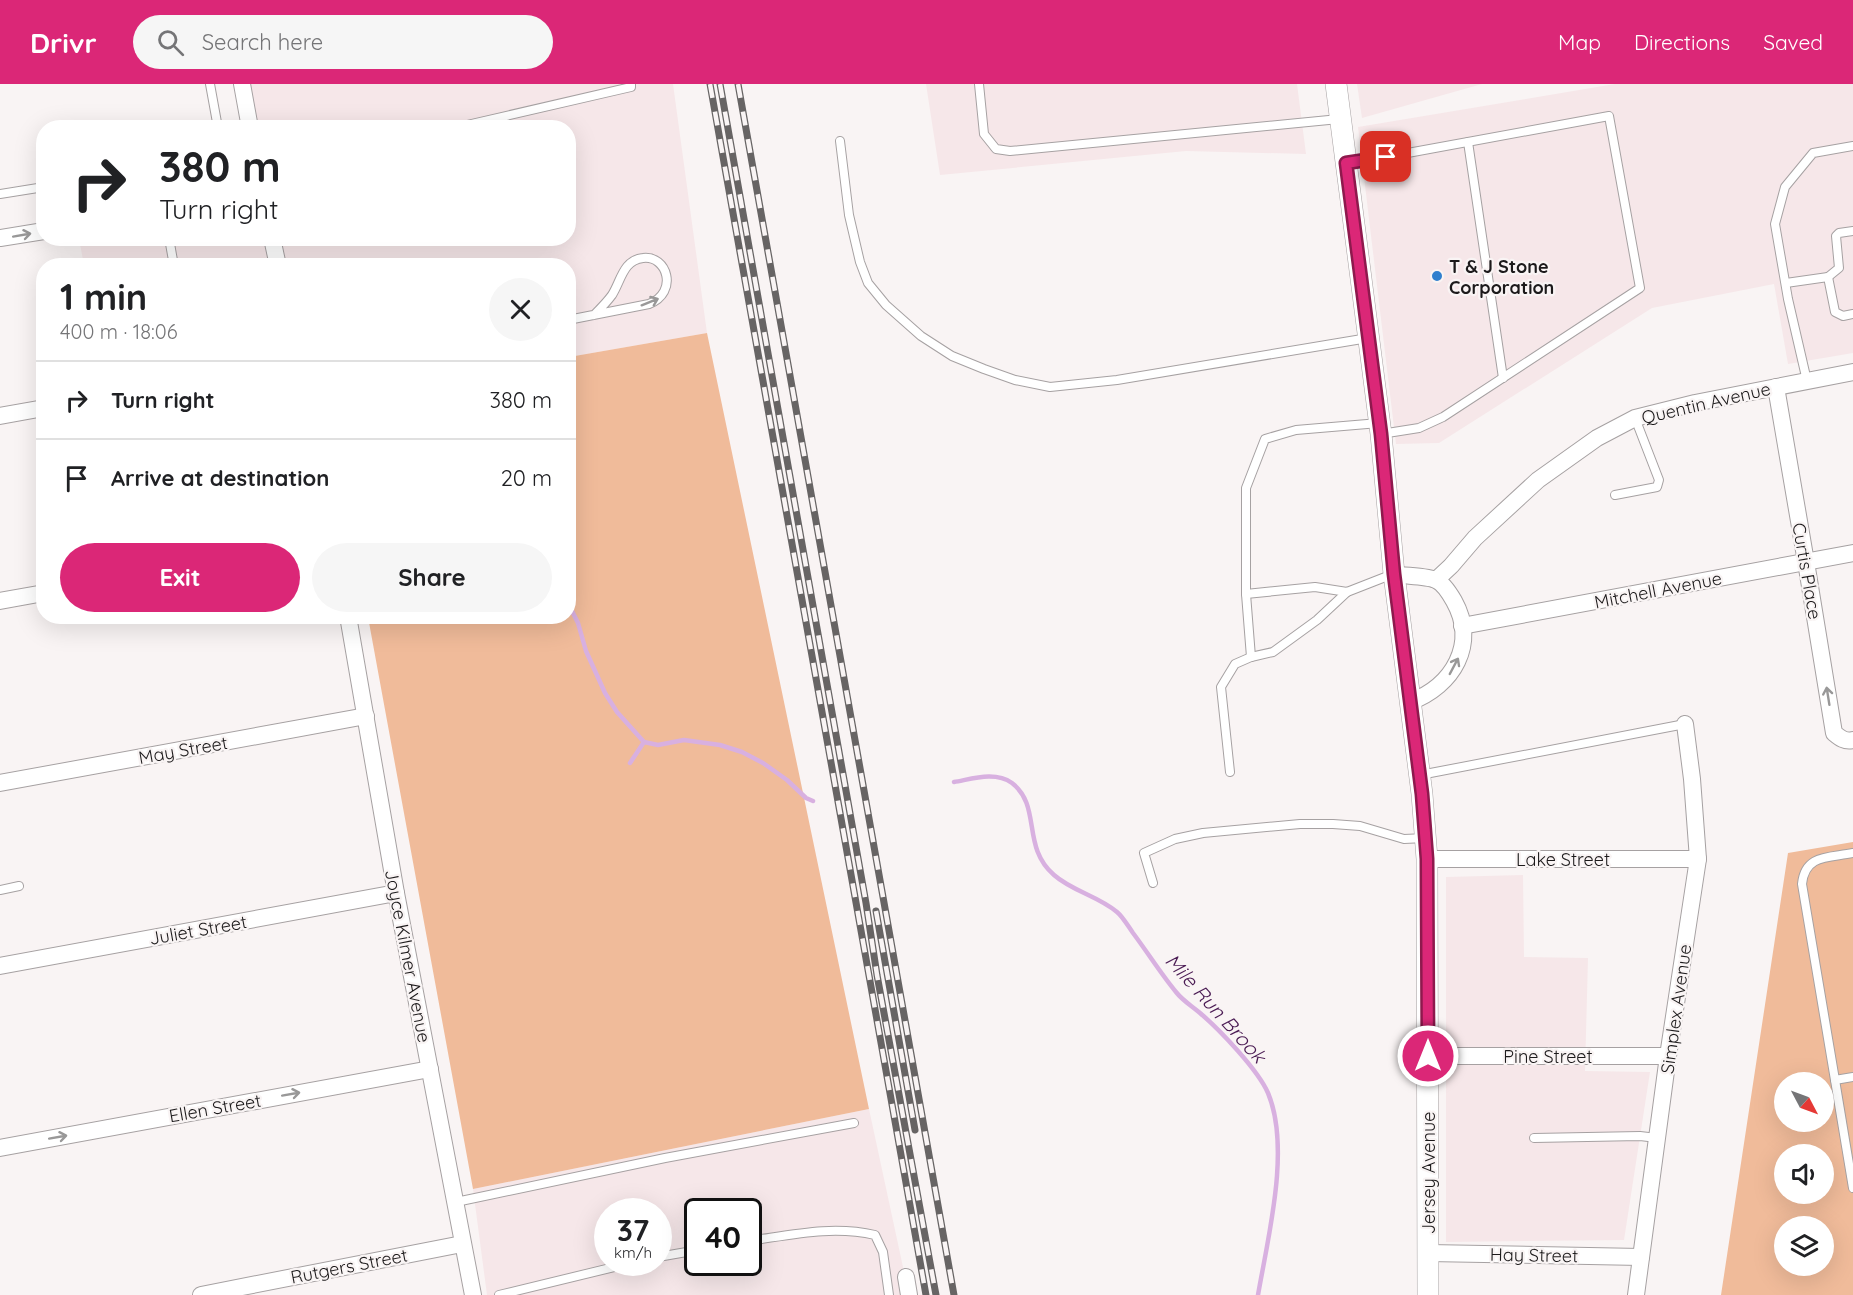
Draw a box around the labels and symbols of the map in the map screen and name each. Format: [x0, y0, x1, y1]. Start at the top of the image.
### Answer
pin [1360, 131, 1411, 182]
one-way arrow [11, 229, 31, 240]
place label: T & J Stone Corporation [1449, 255, 1554, 299]
marker: T & J Stone Corporation [1430, 269, 1444, 283]
one-way arrow [641, 296, 659, 307]
street label: Quentin Avenue [1639, 377, 1773, 429]
street label: Curtis Place [1787, 521, 1827, 621]
street label: Mitchell Avenue [1592, 566, 1724, 614]
one-way arrow [1448, 658, 1460, 675]
one-way arrow [1822, 687, 1833, 707]
street label: May Street [137, 731, 229, 769]
street label: Lake Street [1516, 848, 1610, 871]
street label: Joyce Kilmer Avenue [380, 867, 436, 1045]
street label: Juliet Street [147, 910, 249, 950]
street label: Simplex Avenue [1656, 943, 1696, 1075]
water label: Mile Run Brook [1160, 948, 1273, 1070]
position arrow [1396, 1024, 1460, 1088]
street label: Pine Street [1503, 1045, 1593, 1068]
north arrow [1774, 1072, 1834, 1132]
one-way arrow [280, 1088, 300, 1099]
street label: Ellen Street [167, 1089, 263, 1127]
street label: Jersey Avenue [1417, 1112, 1440, 1234]
one-way arrow [47, 1131, 67, 1142]
speed limit sign: 40 [684, 1198, 762, 1276]
street label: Rutgers Street [289, 1243, 409, 1289]
street label: Hay Street [1490, 1243, 1578, 1267]

